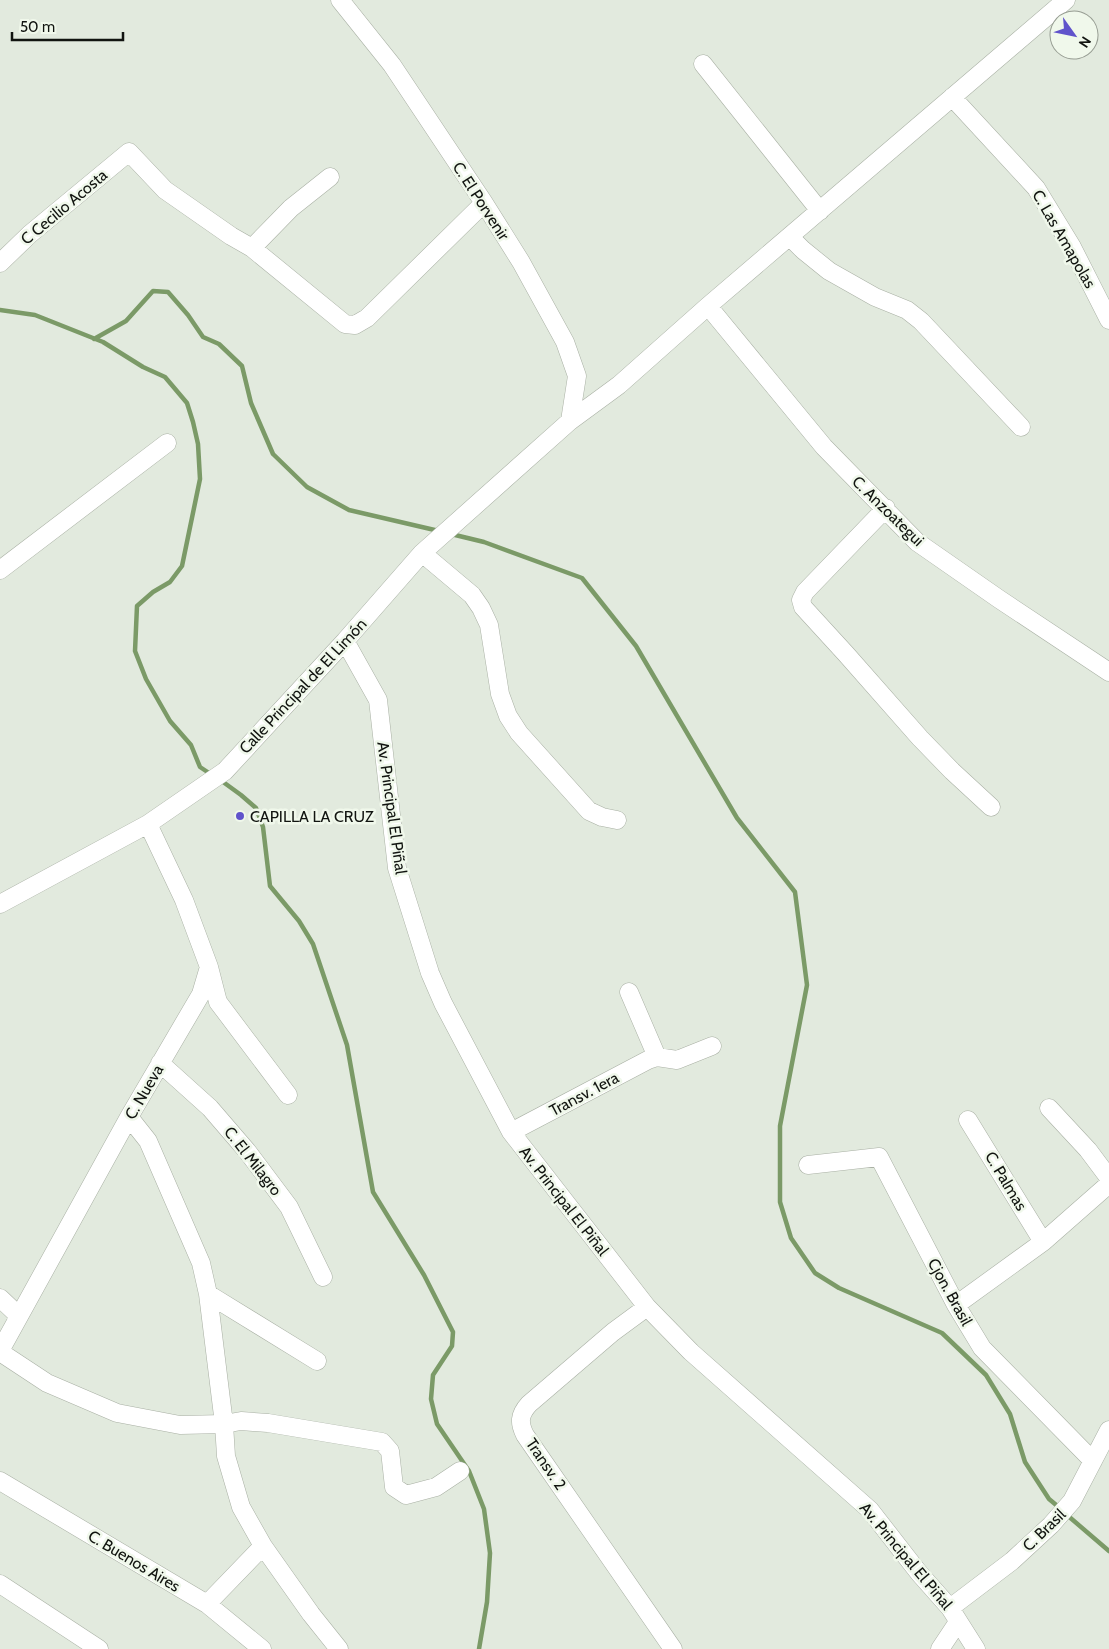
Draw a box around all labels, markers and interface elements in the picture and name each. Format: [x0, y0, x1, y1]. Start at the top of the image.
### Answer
scale bar [12, 10, 124, 42]
north arrow [1049, 10, 1099, 60]
text: 50 m [20, 18, 55, 36]
text: N [1075, 33, 1095, 51]
street label: C. El Porvenir [449, 158, 514, 244]
street label: C Cecilio Acosta [17, 165, 111, 249]
street label: C. Las Amapolas [1028, 187, 1100, 292]
street label: C. Anzoategui [848, 472, 928, 550]
street label: Calle Principal de El Limón [235, 614, 371, 758]
street label: Av. Principal El Piñal [373, 740, 411, 876]
place label: CAPILLA LA CRUZ [250, 807, 374, 826]
marker: CAPILLA LA CRUZ [234, 810, 246, 822]
street label: C. Nueva [121, 1061, 167, 1123]
street label: Transv. 1era [546, 1068, 622, 1120]
street label: C. El Milagro [220, 1123, 286, 1199]
street label: Av. Principal El Piñal [515, 1142, 613, 1260]
street label: C. Palmas [981, 1148, 1031, 1214]
street label: Cjon. Brasil [924, 1255, 976, 1329]
street label: Transv. 2 [522, 1435, 570, 1493]
street label: Av. Principal El Piñal [856, 1499, 956, 1614]
street label: C. Brasil [1018, 1505, 1070, 1555]
street label: C. Buenos Aires [85, 1526, 184, 1596]

